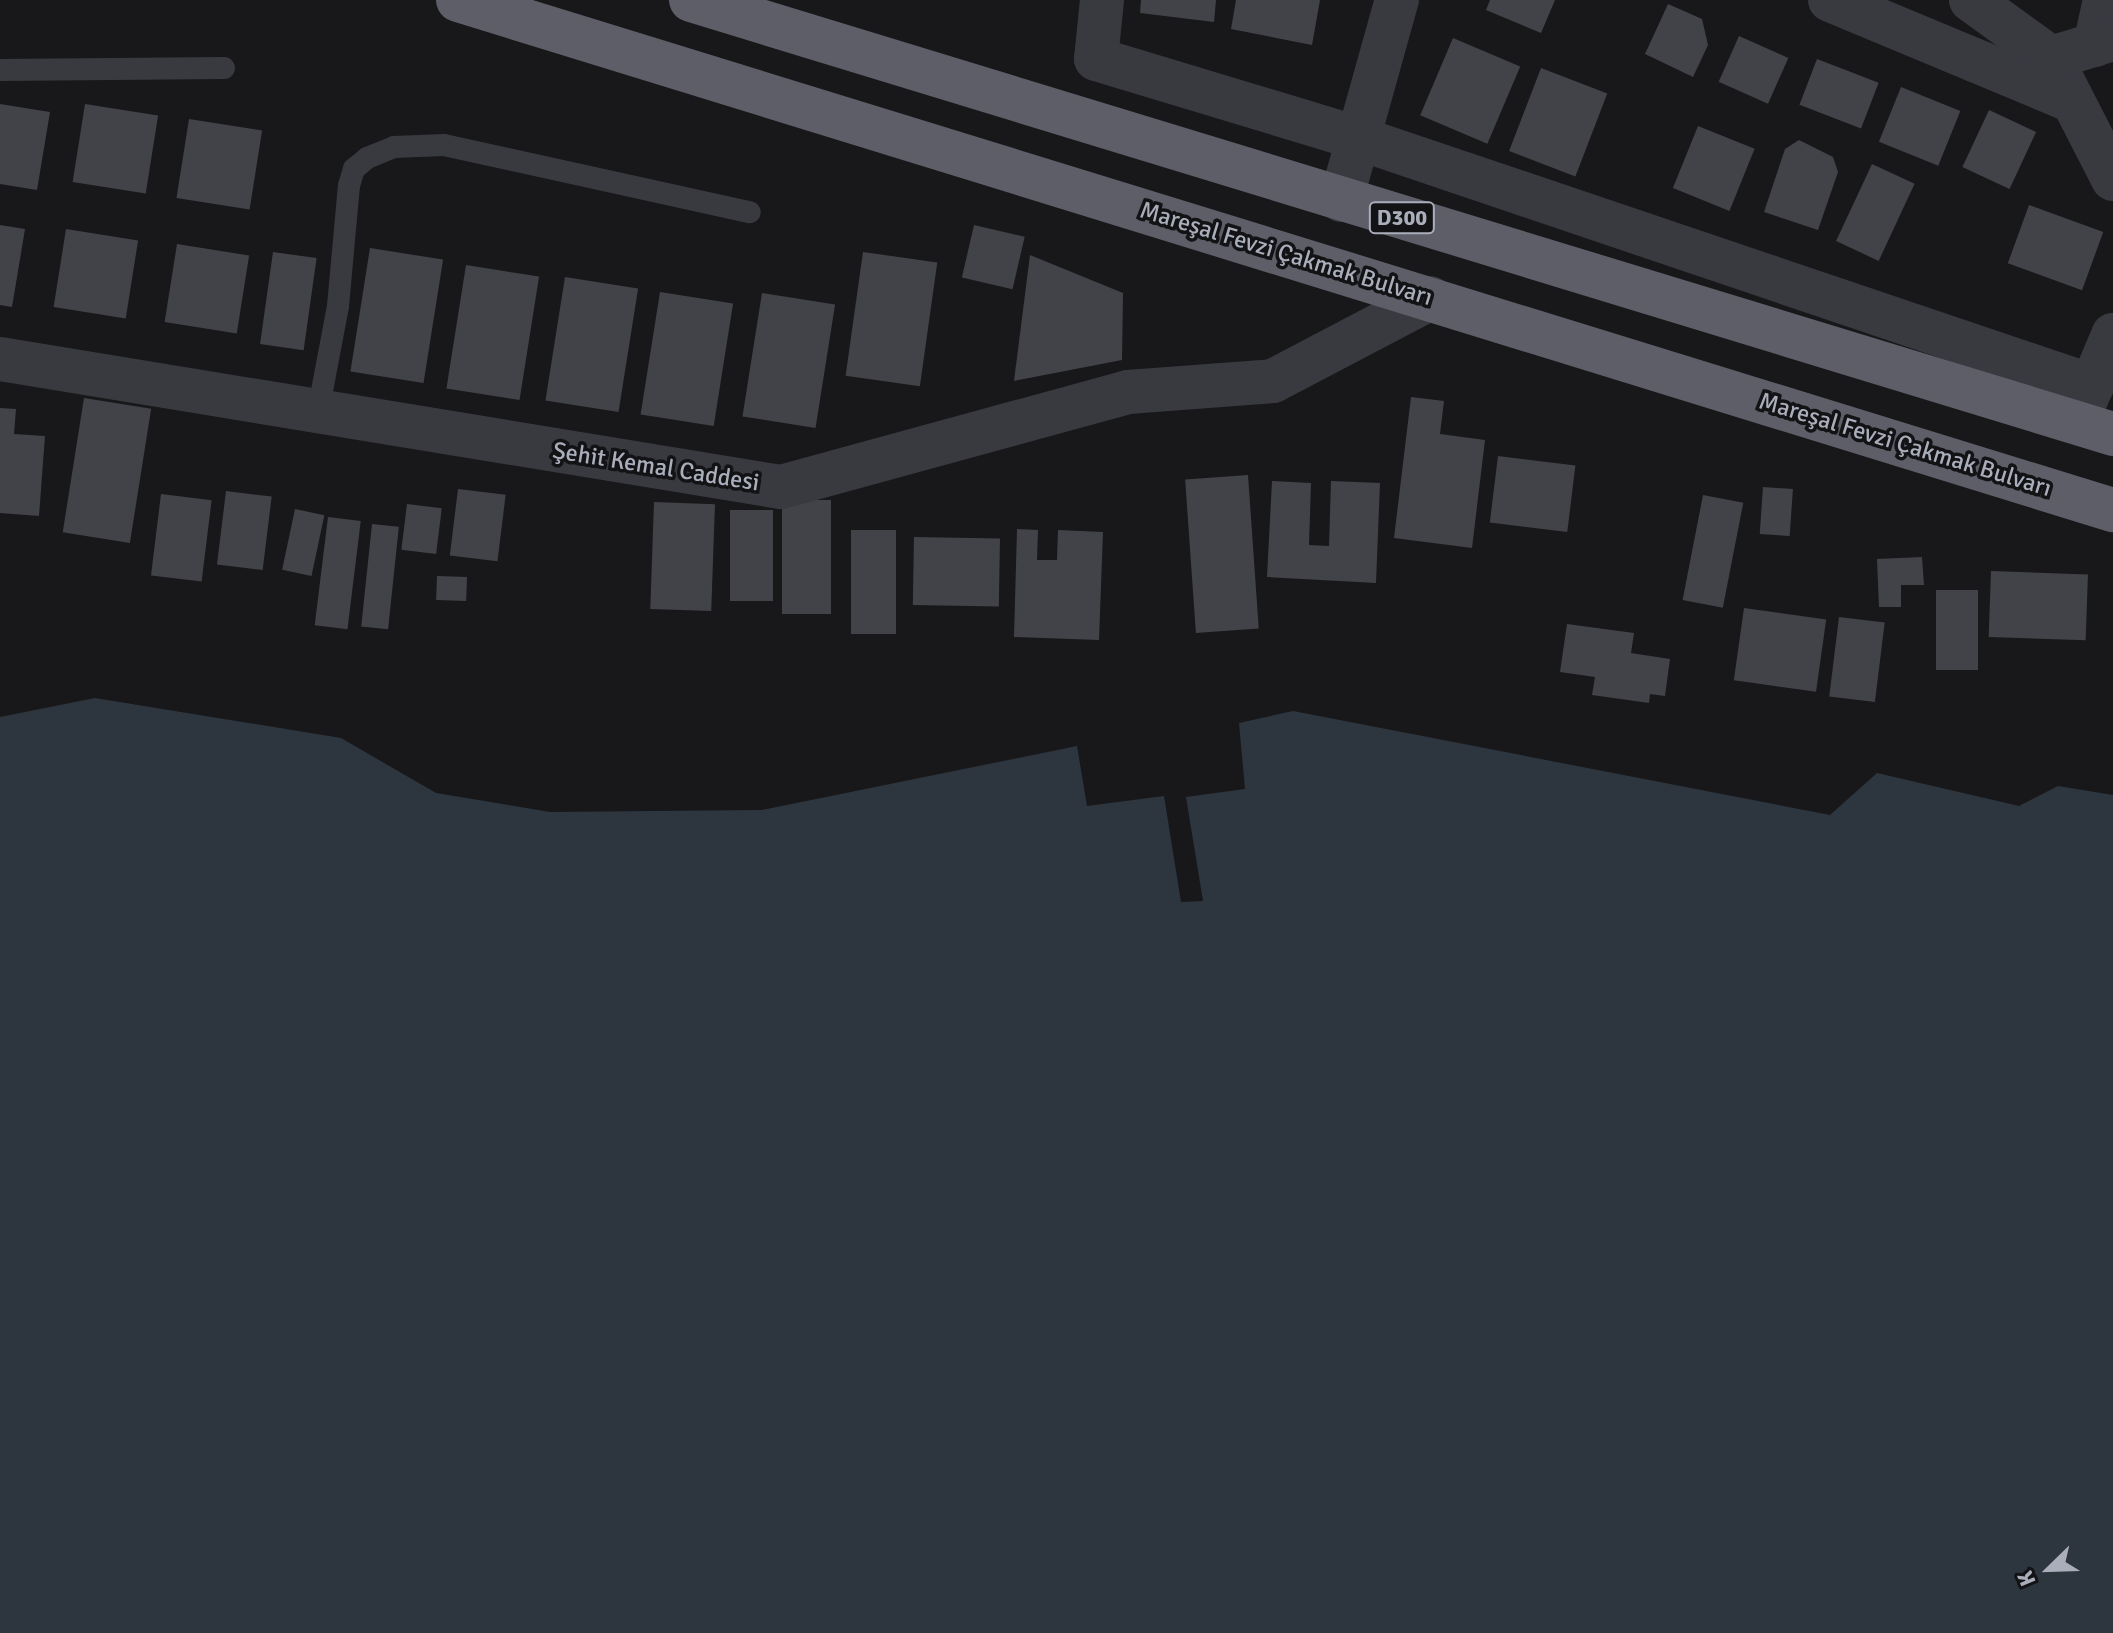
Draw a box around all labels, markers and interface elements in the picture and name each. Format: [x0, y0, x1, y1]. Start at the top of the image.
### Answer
street label: Mareşal Fevzi Çakmak Bulvarı [1136, 196, 1436, 312]
road number: D300 [1368, 200, 1436, 236]
street label: Mareşal Fevzi Çakmak Bulvarı [1755, 387, 2055, 503]
street label: Şehit Kemal Caddesi [551, 436, 761, 498]
north arrow [2009, 1529, 2089, 1609]
text: K [2011, 1567, 2042, 1590]

